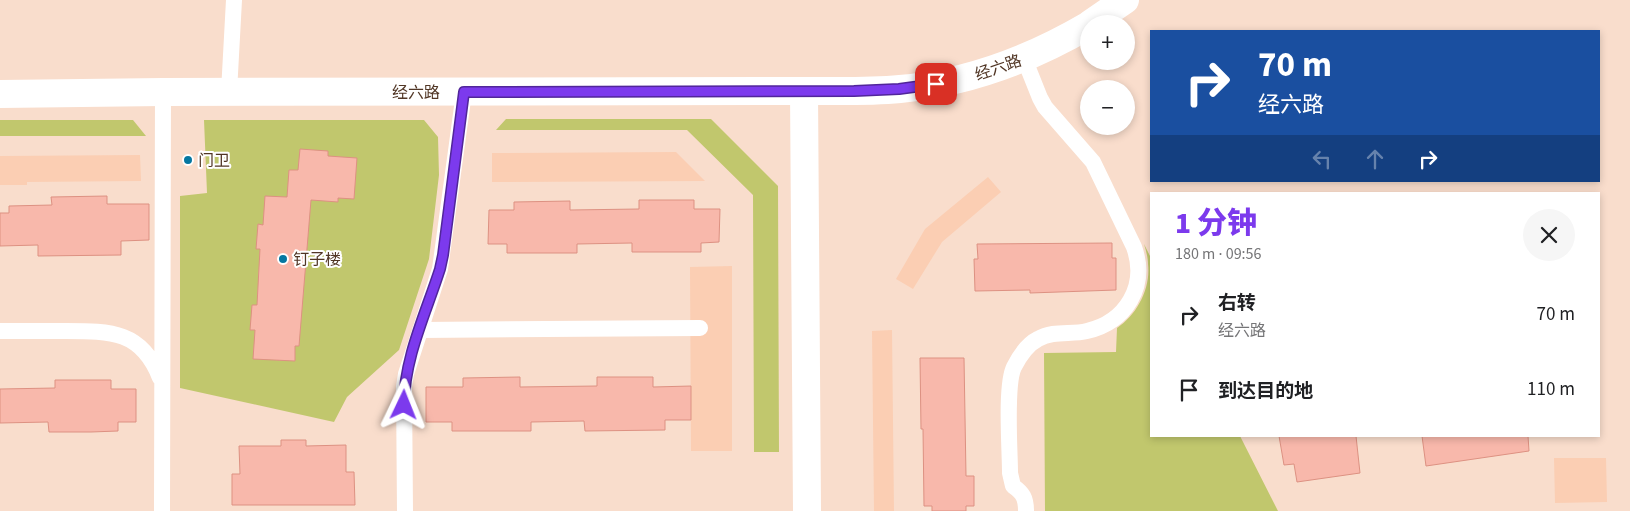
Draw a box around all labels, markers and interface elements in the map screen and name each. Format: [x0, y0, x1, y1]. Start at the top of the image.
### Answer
map controls [1080, 15, 1135, 135]
button: + [1080, 15, 1135, 70]
text: 70 m [1258, 40, 1332, 90]
street label: 经六路 [972, 50, 1025, 86]
icon: right [1175, 50, 1240, 115]
pin [915, 63, 957, 105]
icon: arrive [922, 70, 950, 98]
button: − [1080, 80, 1135, 135]
street label: 经六路 [392, 82, 440, 104]
text: 经六路 [1258, 89, 1324, 121]
icon: left [1308, 145, 1336, 173]
icon: ahead [1361, 145, 1389, 173]
icon: right [1414, 145, 1442, 173]
place label: 门卫 [198, 150, 230, 172]
marker: 门卫 [182, 154, 194, 166]
text: 1 分钟 [1175, 202, 1257, 245]
button: close [1523, 209, 1575, 261]
text: 180 m · 09:56 [1175, 243, 1262, 265]
place label: 钉子楼 [293, 249, 341, 271]
marker: 钉子楼 [277, 253, 289, 265]
text: 右转 [1218, 290, 1256, 317]
icon: right [1175, 301, 1203, 329]
text: 70 m [1537, 301, 1575, 328]
text: 经六路 [1218, 320, 1266, 342]
icon: arrive [1175, 376, 1203, 404]
text: 110 m [1527, 376, 1575, 403]
position arrow [377, 378, 429, 430]
text: 到达目的地 [1218, 378, 1313, 405]

